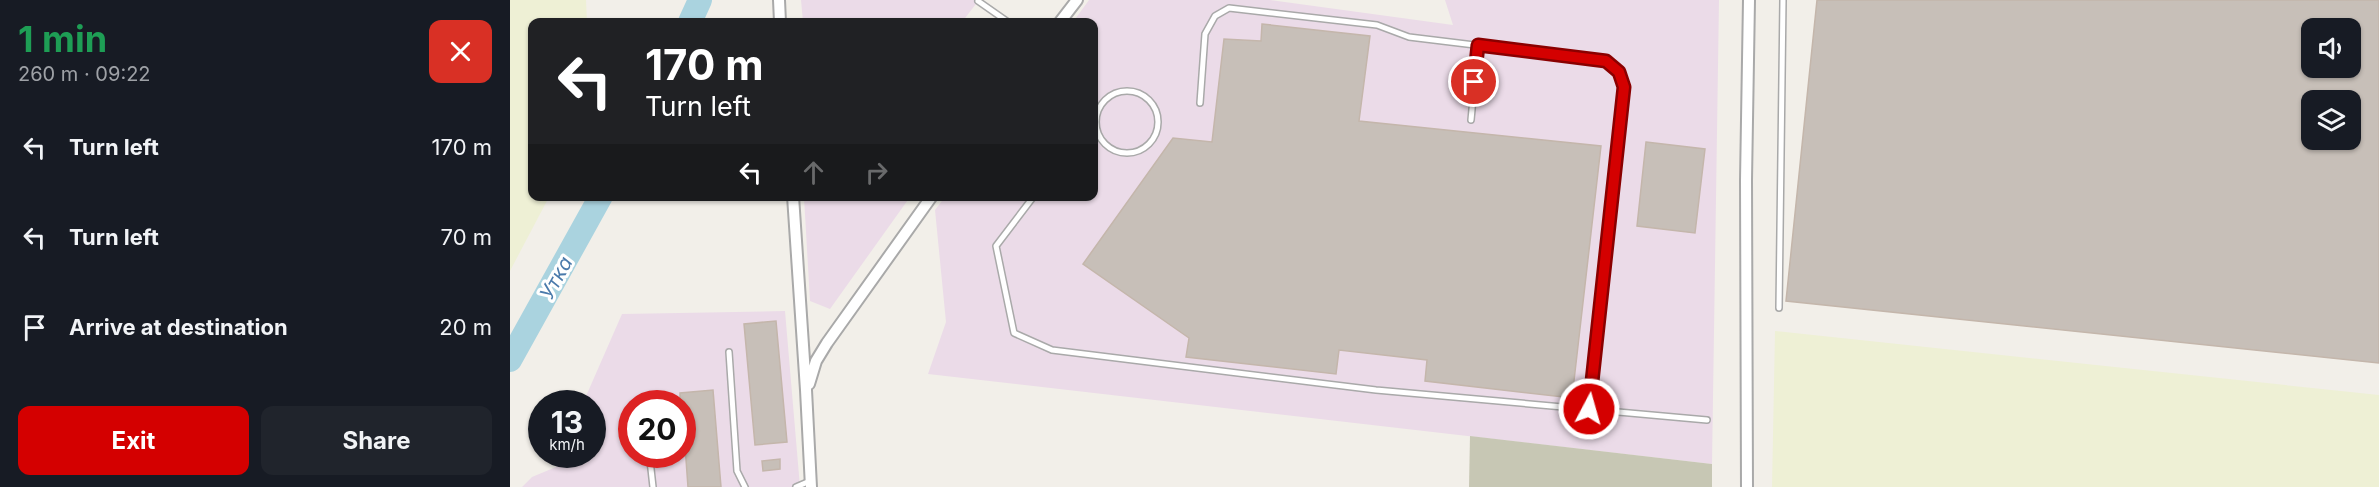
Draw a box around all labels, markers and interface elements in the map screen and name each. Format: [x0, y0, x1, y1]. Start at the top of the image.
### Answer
text: 1 min [18, 17, 107, 61]
map controls [2301, 18, 2361, 150]
button: sound [2301, 18, 2361, 78]
button: close [429, 20, 492, 83]
text: 170 m [645, 39, 763, 90]
icon: left [546, 42, 624, 120]
pin [1448, 56, 1499, 107]
text: 260 m · 09:22 [18, 62, 151, 86]
icon: arrive [1457, 65, 1490, 98]
text: Turn left [645, 90, 751, 123]
button: layers [2301, 90, 2361, 150]
icon: left [18, 131, 51, 164]
text: Turn left [69, 134, 159, 160]
text: 170 m [432, 134, 492, 160]
icon: left [734, 156, 767, 189]
icon: ahead [797, 156, 830, 189]
icon: right [860, 156, 893, 189]
icon: left [18, 221, 51, 254]
text: Turn left [69, 224, 159, 250]
text: 70 m [441, 224, 492, 250]
water label: Утка [535, 252, 577, 304]
icon: arrive [18, 311, 51, 344]
text: Arrive at destination [69, 314, 288, 340]
text: 20 m [439, 314, 492, 340]
position arrow [1557, 377, 1621, 441]
speed limit sign: 20 [618, 390, 696, 468]
text: 13 [551, 404, 583, 440]
button: Exit [18, 406, 249, 475]
button: Share [261, 406, 492, 475]
text: km/h [549, 435, 585, 454]

